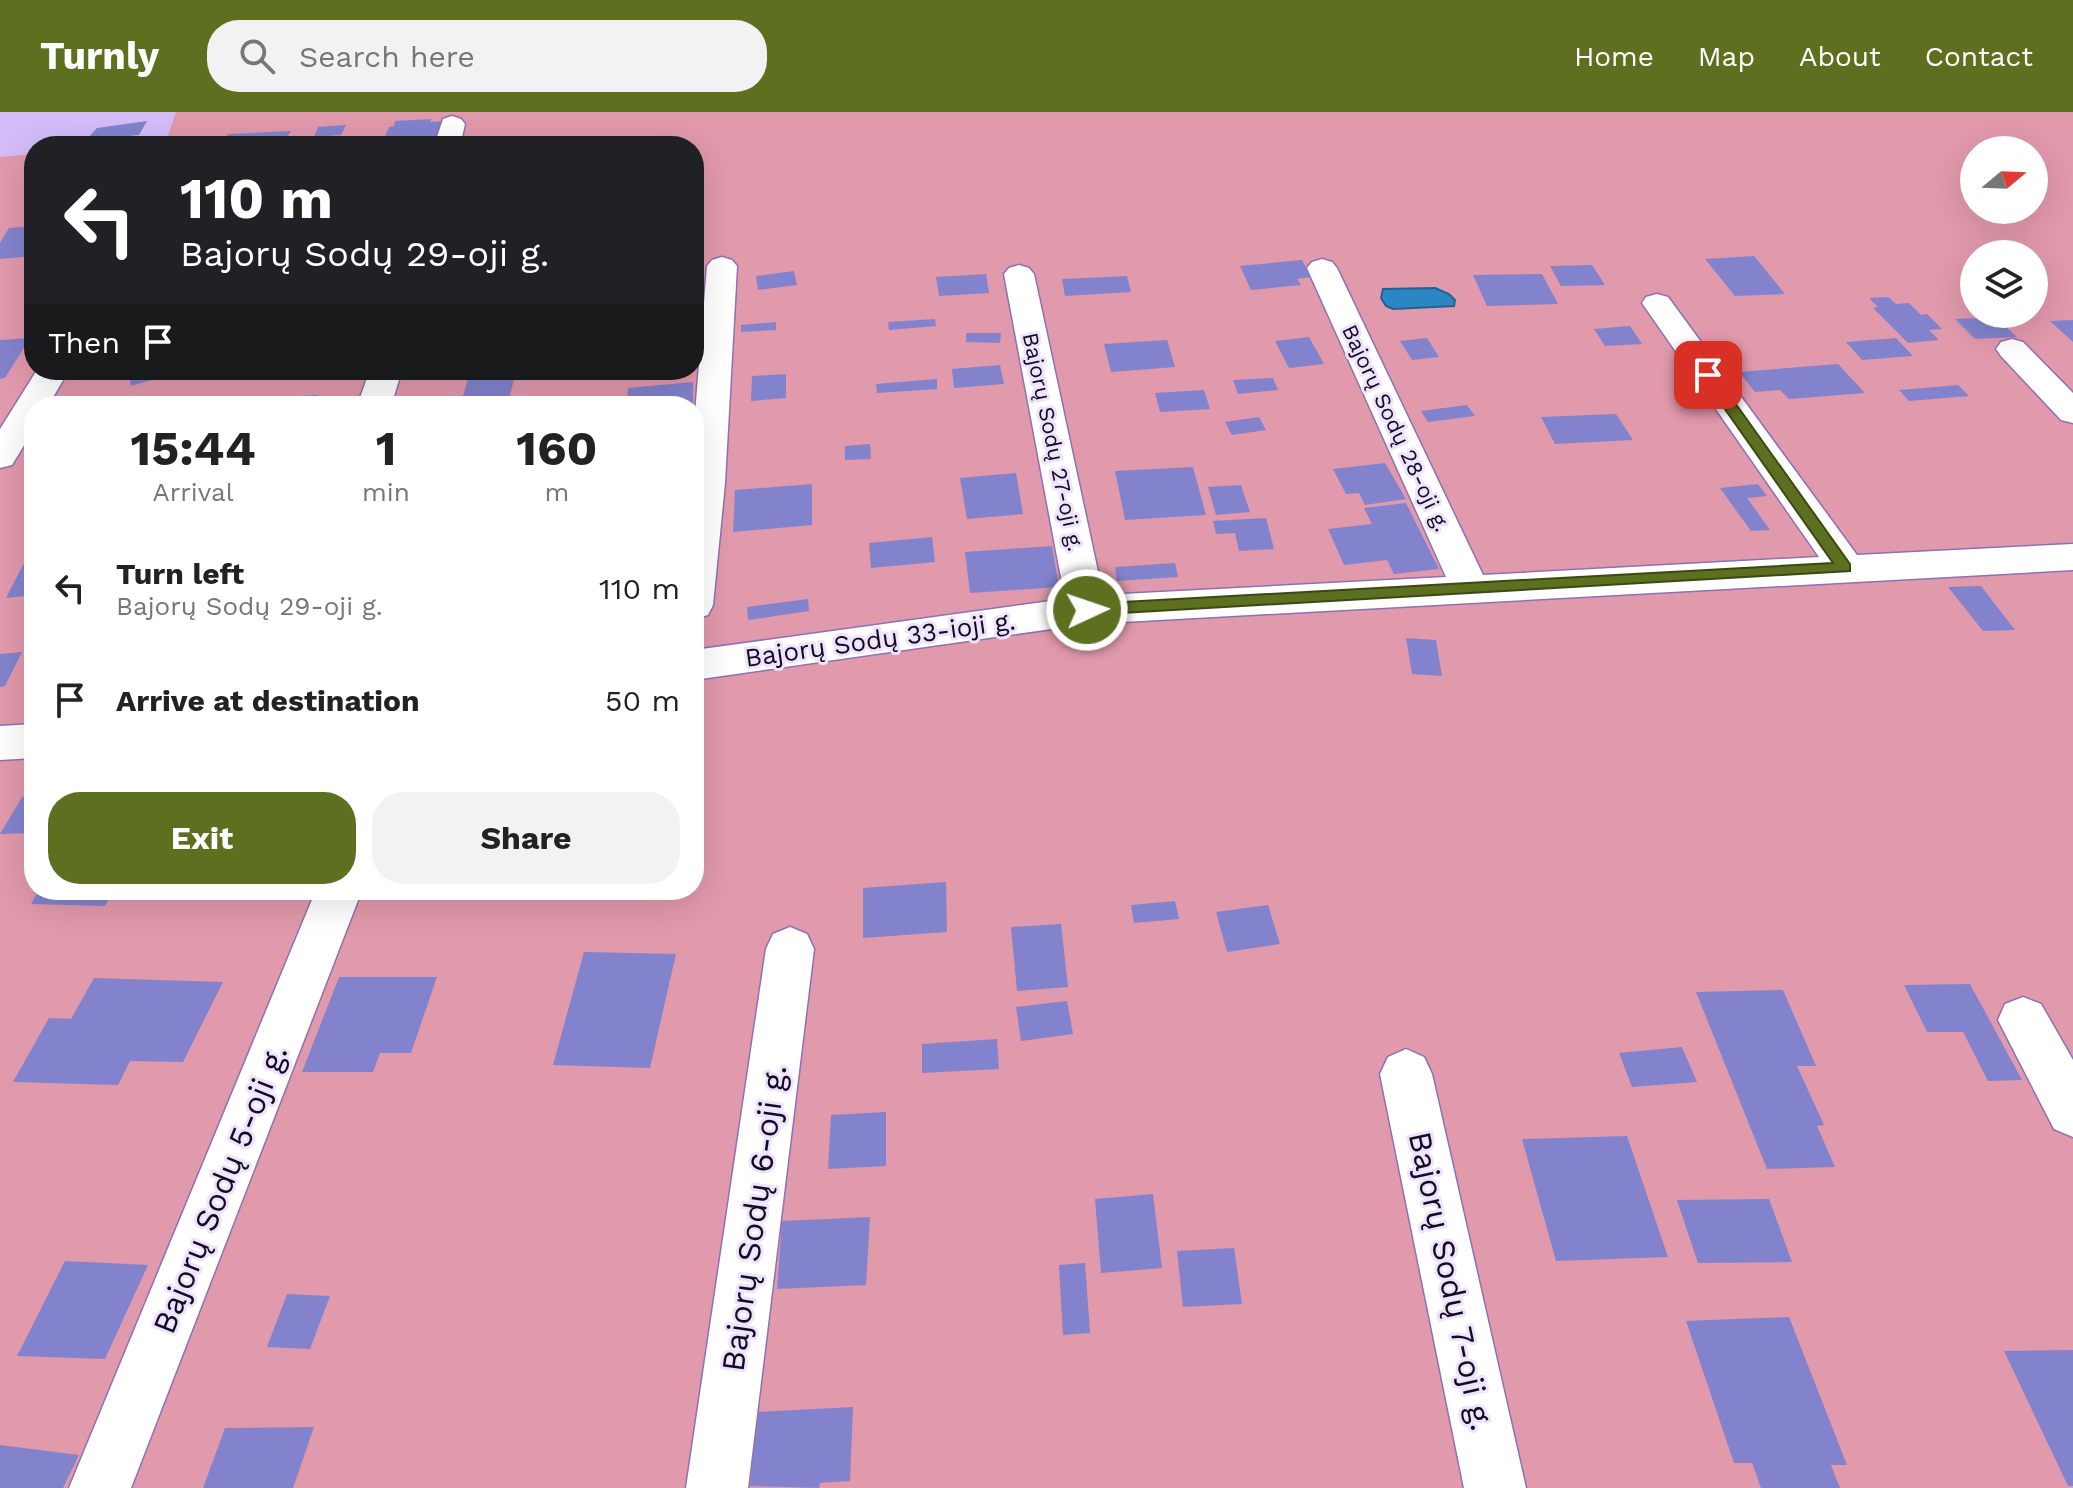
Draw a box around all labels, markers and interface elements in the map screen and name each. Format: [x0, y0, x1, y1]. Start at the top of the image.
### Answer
search box [207, 20, 767, 92]
text: Turnly [40, 34, 159, 78]
icon: search [235, 34, 279, 78]
text: Search here [299, 39, 475, 74]
text: Home [1574, 40, 1654, 73]
text: Map [1698, 40, 1755, 73]
text: About [1799, 40, 1881, 73]
text: Contact [1925, 40, 2033, 73]
north arrow [1960, 136, 2048, 224]
map controls [1960, 136, 2048, 328]
text: 110 m [180, 166, 333, 232]
icon: left [48, 168, 152, 272]
text: Bajorų Sodų 29-oji g. [180, 233, 549, 275]
button: layers [1960, 240, 2048, 328]
icon: arrive [136, 320, 180, 364]
street label: Bajorų Sodų 28-oji g. [1337, 320, 1455, 536]
text: Then [48, 325, 120, 360]
street label: Bajorų Sodų 27-oji g. [1018, 330, 1088, 554]
pin [1674, 341, 1742, 409]
icon: arrive [1686, 353, 1730, 397]
text: 15:44 [130, 420, 256, 477]
text: 1 [376, 420, 396, 477]
text: 160 [516, 420, 598, 477]
text: Arrival [152, 477, 234, 507]
text: min [362, 477, 410, 507]
text: m [545, 477, 569, 507]
text: Turn left [116, 556, 244, 591]
icon: left [48, 566, 92, 610]
position arrow [1045, 568, 1129, 652]
text: 110 m [599, 571, 680, 606]
text: Bajorų Sodų 29-oji g. [116, 591, 383, 621]
street label: Bajorų Sodų 33-ioji g. [743, 605, 1017, 673]
icon: arrive [48, 678, 92, 722]
text: Arrive at destination [116, 683, 420, 718]
text: 50 m [605, 683, 680, 718]
button: Exit [48, 792, 356, 884]
button: Share [372, 792, 680, 884]
street label: Bajorų Sodų 5-oji g. [145, 1039, 295, 1339]
street label: Bajorų Sodų 6-oji g. [714, 1062, 794, 1374]
street label: Bajorų Sodų 7-oji g. [1401, 1128, 1501, 1434]

